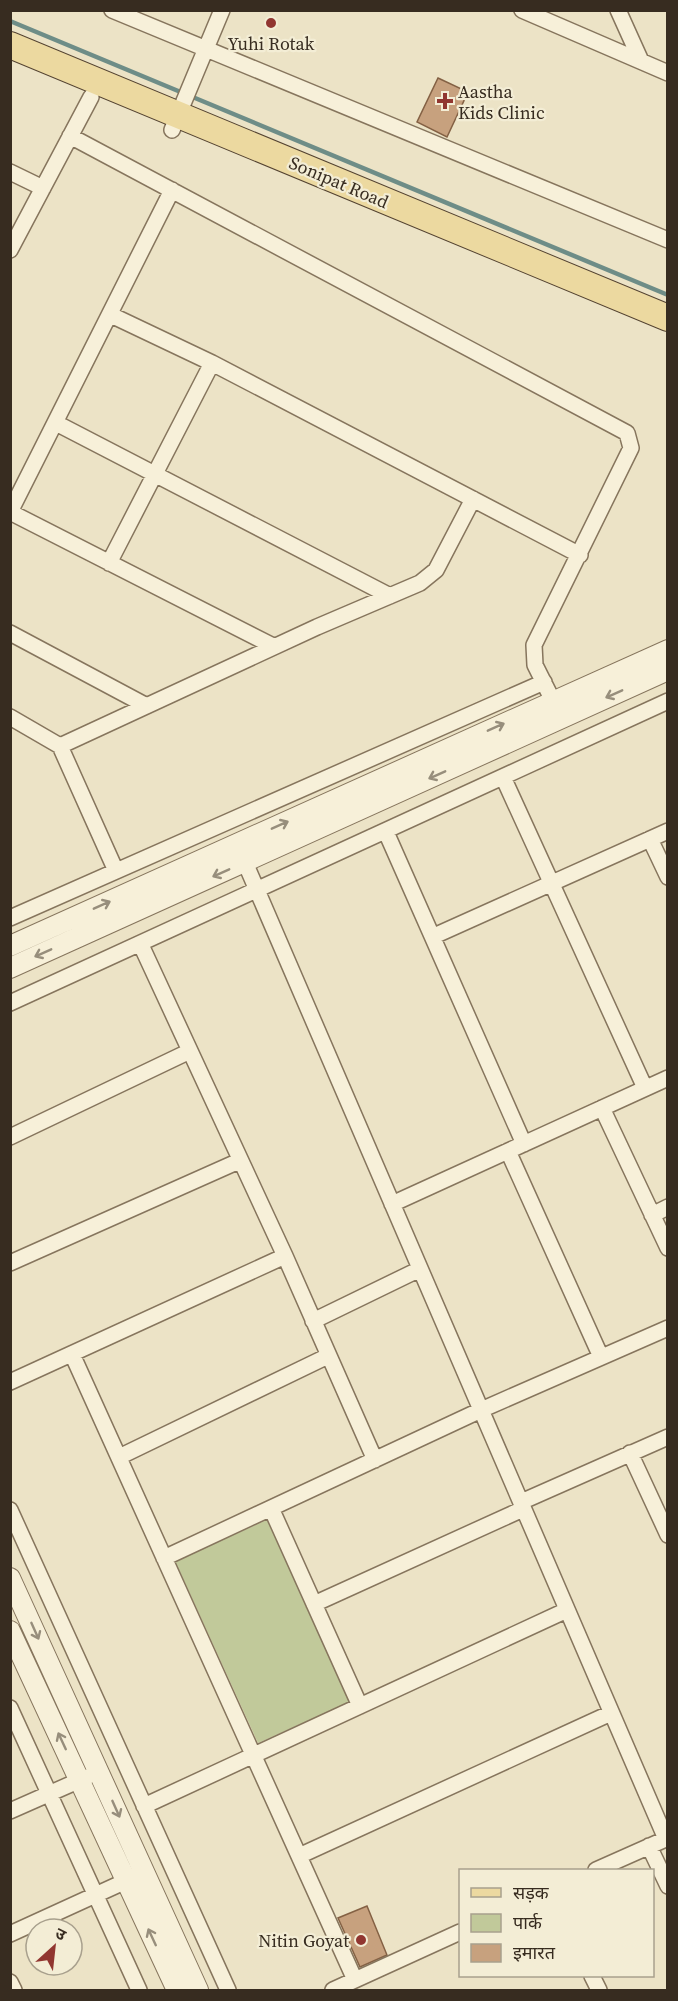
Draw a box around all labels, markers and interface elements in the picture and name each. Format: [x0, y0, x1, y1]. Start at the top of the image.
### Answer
marker: Yuhi Rotak [264, 16, 278, 30]
place label: Yuhi Rotak [228, 31, 315, 56]
place label: Aastha Kids Clinic [458, 79, 545, 125]
marker: Aastha Kids Clinic [436, 92, 454, 110]
street label: Sonipat Road [285, 150, 393, 214]
one-way arrow [606, 689, 624, 701]
one-way arrow [487, 721, 505, 732]
one-way arrow [428, 770, 446, 781]
one-way arrow [270, 818, 288, 830]
one-way arrow [212, 867, 230, 879]
one-way arrow [93, 899, 111, 910]
one-way arrow [35, 948, 53, 959]
one-way arrow [29, 1622, 41, 1640]
one-way arrow [55, 1733, 67, 1751]
one-way arrow [110, 1799, 122, 1817]
legend [459, 1869, 654, 1977]
text: सड़क [513, 1880, 550, 1905]
text: पार्क [513, 1910, 543, 1935]
north arrow [24, 1917, 84, 1977]
text: उ [52, 1922, 71, 1946]
place label: Nitin Goyat [258, 1928, 349, 1953]
one-way arrow [146, 1929, 158, 1947]
marker: Nitin Goyat [354, 1933, 368, 1947]
text: इमारत [513, 1940, 556, 1965]

